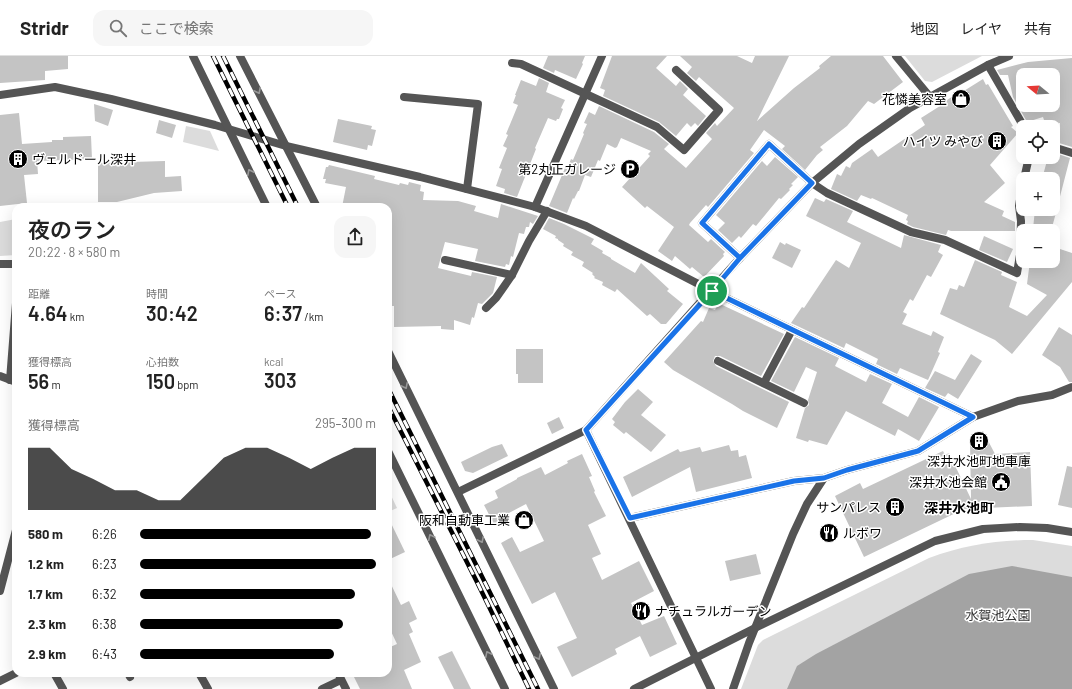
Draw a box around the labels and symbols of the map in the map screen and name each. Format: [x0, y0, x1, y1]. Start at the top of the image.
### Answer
north arrow [1016, 68, 1060, 112]
one-way arrow [253, 86, 261, 94]
shop icon: 花憐美容室 [950, 88, 972, 110]
place label: 花憐美容室 [882, 91, 947, 107]
building icon: ハイツ みやび [986, 130, 1008, 152]
place label: ハイツ みやび [903, 133, 983, 149]
building icon: ヴェルドール深井 [7, 148, 29, 170]
place label: ヴェルドール深井 [32, 151, 136, 167]
parking icon: 第2丸正ガレージ [619, 158, 641, 180]
place label: 第2丸正ガレージ [518, 161, 616, 177]
one-way arrow [247, 169, 255, 176]
pin [695, 274, 729, 308]
one-way arrow [400, 382, 408, 389]
building icon: 深井水池町地車庫 [968, 430, 990, 452]
place label: 深井水池町地車庫 [927, 453, 1031, 469]
public building icon: 深井水池会館 [990, 471, 1012, 493]
place label: 深井水池会館 [909, 474, 987, 490]
building icon: サンパレス [884, 496, 906, 518]
place label: サンパレス [816, 499, 881, 515]
district label: 深井水池町 [924, 499, 994, 516]
shop icon: 阪和自動車工業 [513, 509, 535, 531]
place label: 阪和自動車工業 [419, 512, 510, 528]
restaurant icon: ルボワ [818, 522, 840, 544]
place label: ルボワ [843, 525, 882, 541]
one-way arrow [428, 534, 436, 542]
one-way arrow [476, 536, 484, 544]
restaurant icon: ナチュラルガーデン [630, 600, 652, 622]
place label: ナチュラルガーデン [655, 603, 772, 619]
park label: 水賀池公園 [965, 607, 1031, 623]
one-way arrow [485, 651, 493, 658]
one-way arrow [533, 653, 541, 660]

